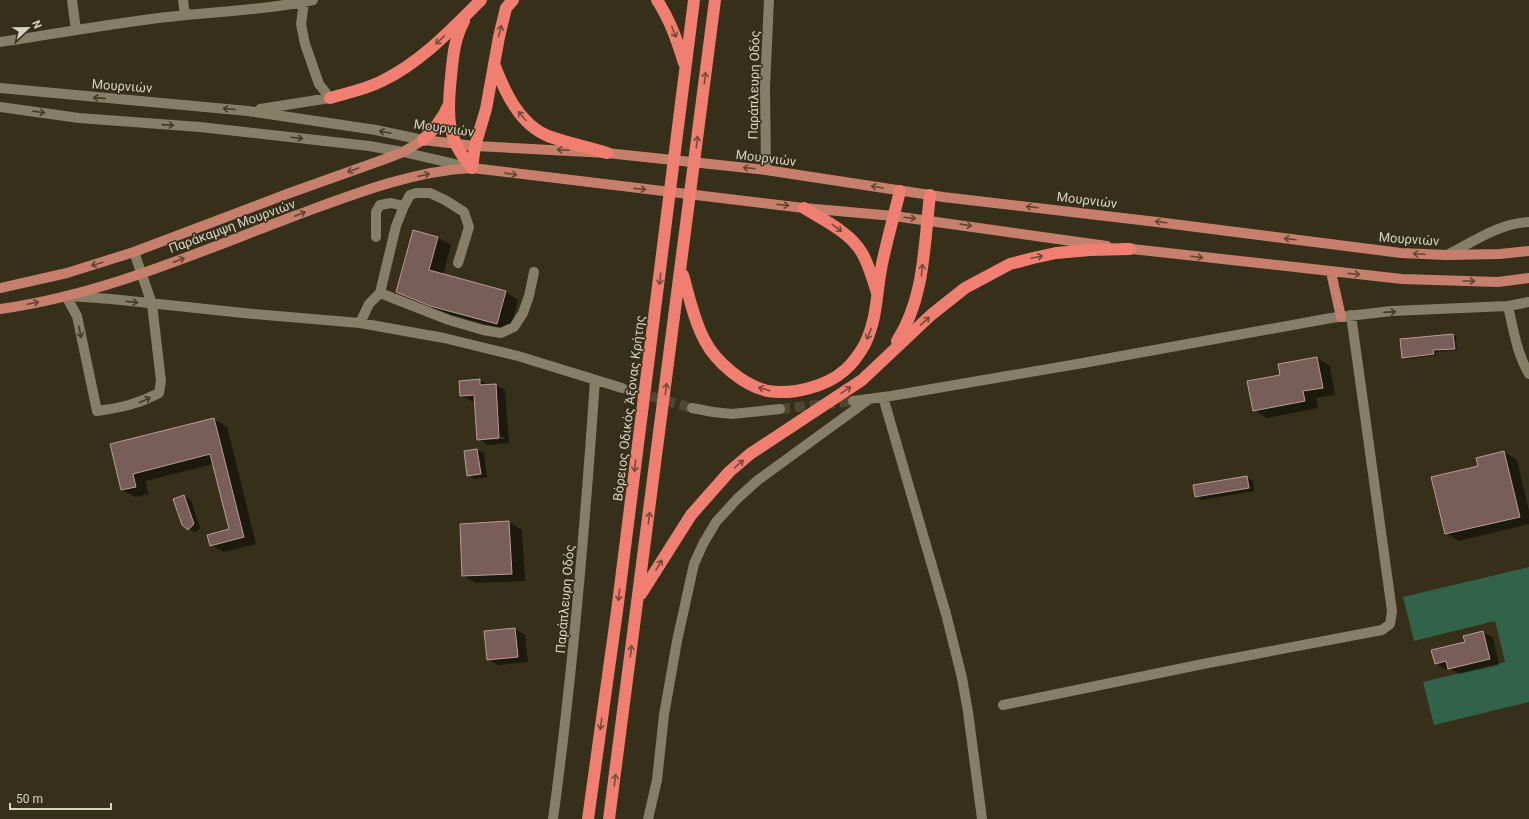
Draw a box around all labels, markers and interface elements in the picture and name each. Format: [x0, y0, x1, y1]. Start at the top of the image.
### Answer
north arrow [8, 8, 48, 48]
text: N [29, 18, 44, 31]
one-way arrow [497, 25, 504, 38]
one-way arrow [670, 25, 678, 37]
street label: Παράπλευρη Οδός [746, 30, 762, 140]
one-way arrow [435, 35, 445, 45]
one-way arrow [702, 72, 709, 85]
street label: Μουρνιών [91, 76, 153, 96]
one-way arrow [93, 94, 106, 101]
one-way arrow [223, 105, 236, 113]
one-way arrow [32, 109, 45, 116]
one-way arrow [518, 110, 527, 121]
street label: Μουρνιών [413, 116, 476, 140]
one-way arrow [161, 121, 174, 129]
one-way arrow [379, 127, 392, 135]
one-way arrow [290, 134, 303, 142]
one-way arrow [694, 136, 701, 149]
one-way arrow [557, 147, 570, 154]
street label: Μουρνιών [735, 147, 798, 169]
one-way arrow [742, 165, 755, 172]
one-way arrow [347, 167, 360, 174]
one-way arrow [417, 170, 430, 178]
one-way arrow [504, 170, 517, 178]
one-way arrow [871, 183, 884, 191]
one-way arrow [633, 185, 646, 193]
street label: Μουρνιών [1056, 189, 1119, 211]
street label: Παράκαμψη Μουρνιών [167, 196, 298, 256]
one-way arrow [776, 202, 789, 209]
one-way arrow [1026, 203, 1039, 211]
one-way arrow [294, 210, 306, 218]
one-way arrow [903, 214, 916, 222]
one-way arrow [1155, 218, 1168, 226]
one-way arrow [959, 221, 972, 229]
one-way arrow [831, 224, 842, 233]
street label: Μουρνιών [1378, 229, 1440, 249]
one-way arrow [1284, 235, 1297, 243]
one-way arrow [1413, 250, 1426, 257]
one-way arrow [1030, 253, 1043, 261]
one-way arrow [1190, 253, 1203, 261]
one-way arrow [172, 255, 184, 263]
one-way arrow [91, 261, 104, 268]
one-way arrow [918, 264, 925, 277]
one-way arrow [1347, 271, 1360, 278]
one-way arrow [656, 272, 664, 285]
one-way arrow [1462, 277, 1475, 285]
one-way arrow [125, 298, 138, 305]
one-way arrow [26, 299, 39, 307]
one-way arrow [1383, 308, 1396, 315]
street label: Βόρειος Οδικός Άξονας Κρήτης [610, 314, 649, 502]
one-way arrow [920, 316, 930, 325]
one-way arrow [77, 325, 85, 338]
one-way arrow [865, 327, 872, 339]
one-way arrow [662, 383, 670, 396]
one-way arrow [758, 385, 771, 392]
one-way arrow [840, 386, 851, 394]
one-way arrow [138, 396, 150, 403]
one-way arrow [632, 459, 639, 472]
one-way arrow [734, 459, 744, 468]
one-way arrow [645, 512, 653, 525]
street label: Παράπλευρη Οδός [553, 544, 577, 654]
one-way arrow [655, 559, 663, 571]
one-way arrow [615, 588, 623, 601]
one-way arrow [628, 645, 635, 658]
one-way arrow [597, 717, 605, 730]
one-way arrow [611, 774, 618, 787]
scale bar [10, 785, 111, 811]
text: 50 m [16, 792, 43, 806]

